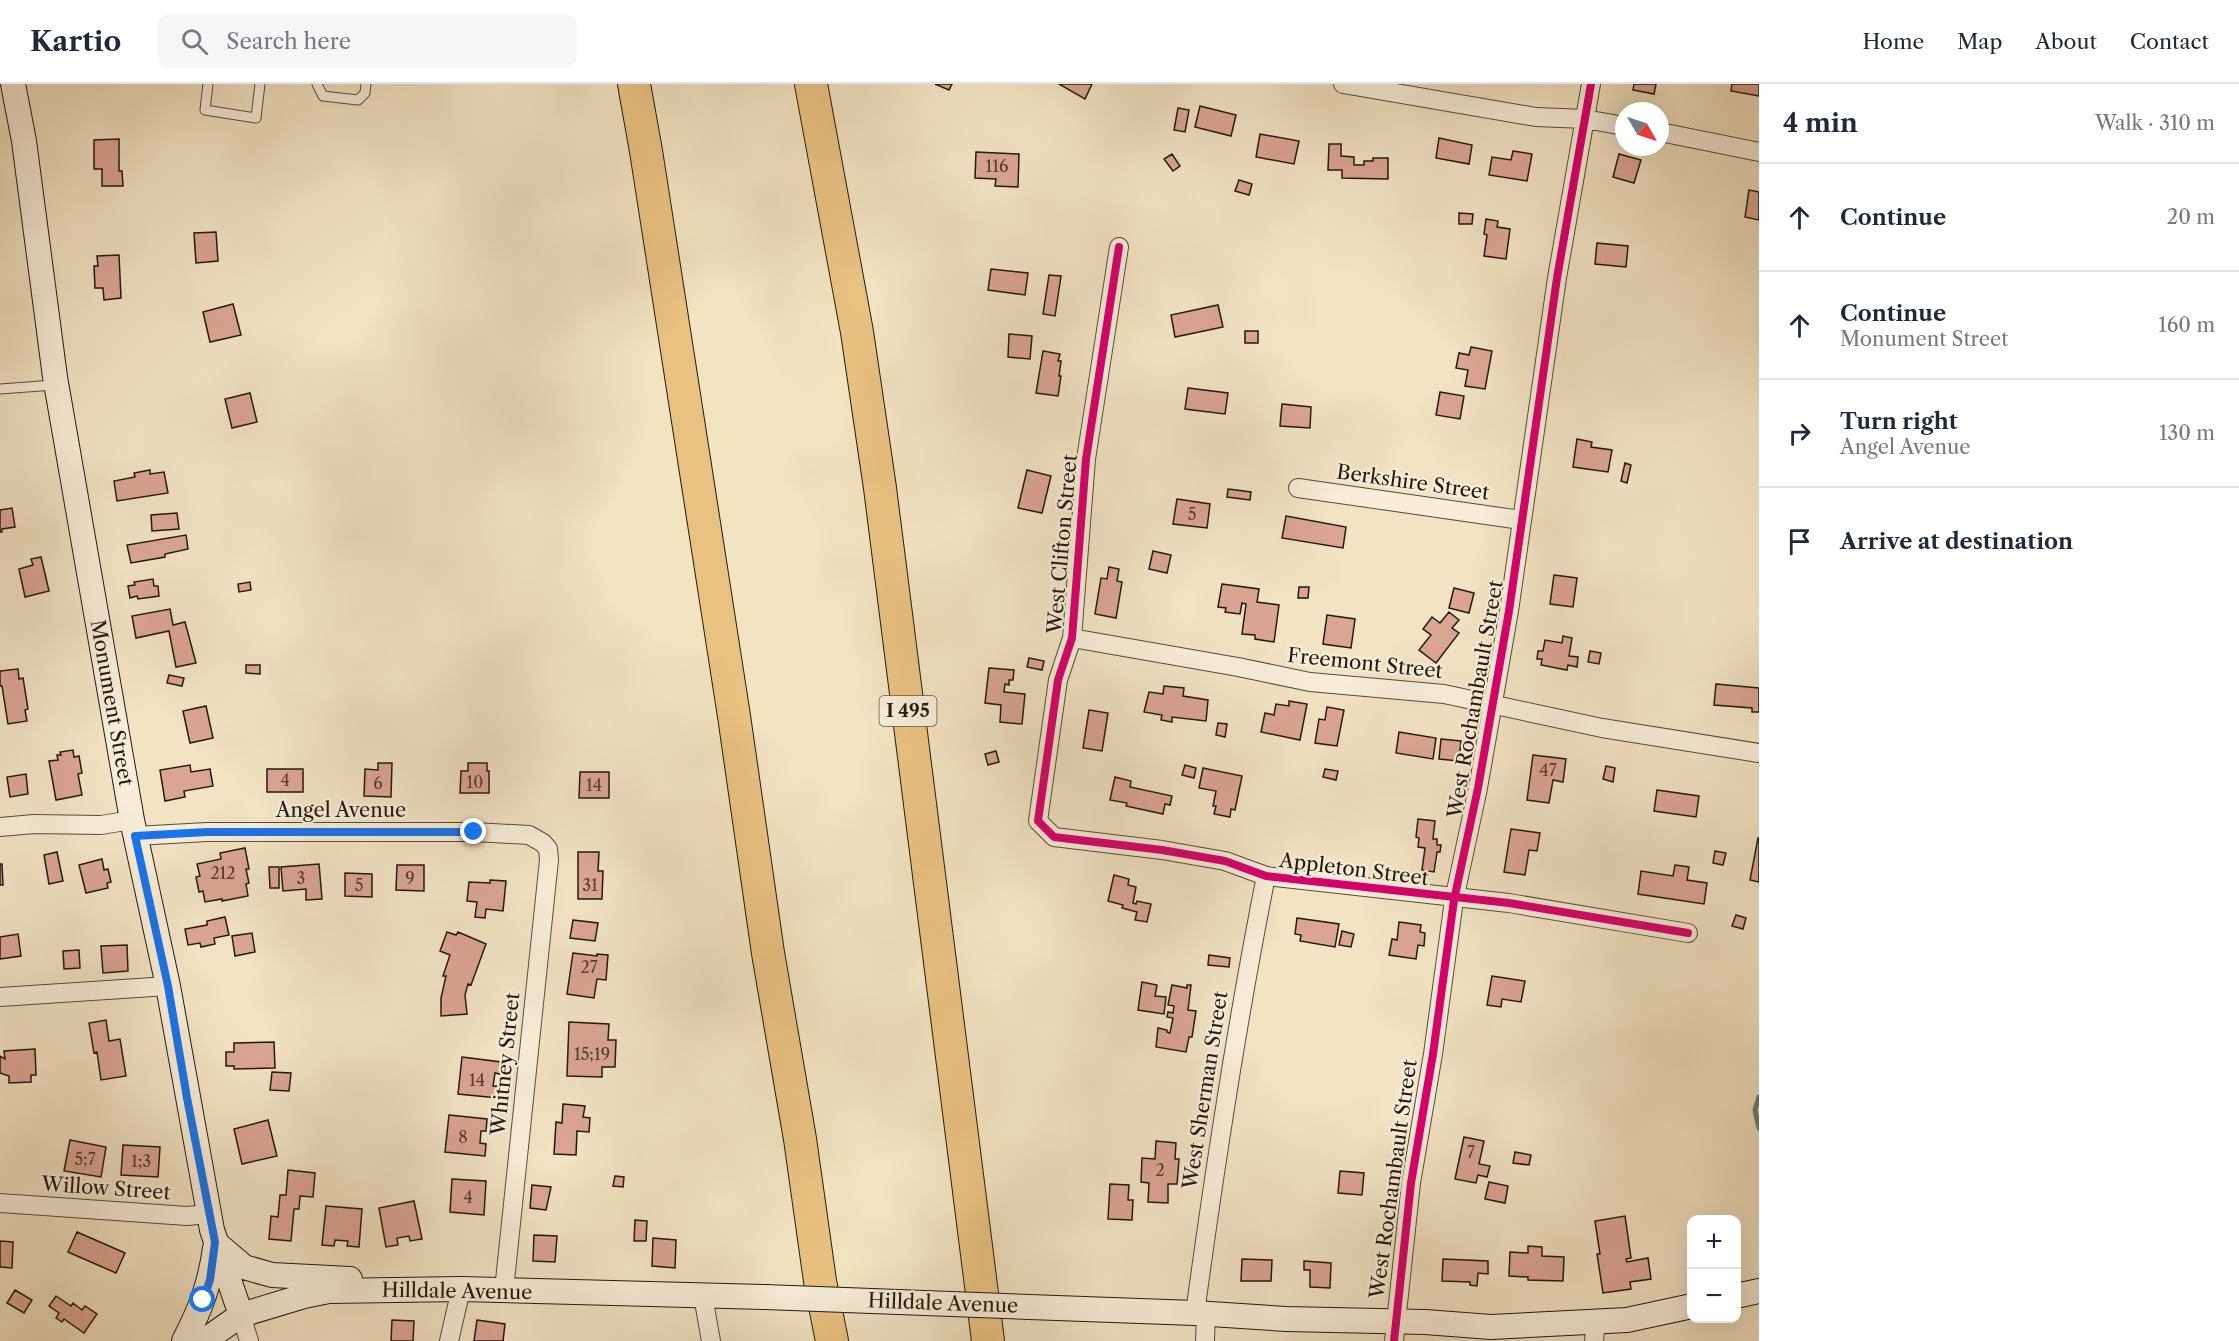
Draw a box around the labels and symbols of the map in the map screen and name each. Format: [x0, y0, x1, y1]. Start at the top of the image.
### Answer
north arrow [1615, 102, 1669, 156]
house number: 116 [986, 156, 1008, 176]
street label: West Clifton Street [1042, 453, 1082, 636]
street label: Berkshire Street [1335, 459, 1491, 505]
house number: 5 [1188, 504, 1196, 524]
street label: West Rochambault Street [1442, 578, 1508, 821]
street label: Monument Street [86, 618, 138, 788]
street label: Freemont Street [1286, 643, 1444, 683]
road number: I 495 [880, 696, 936, 726]
house number: 47 [1539, 760, 1557, 780]
house number: 4 [280, 770, 290, 790]
house number: 10 [467, 772, 483, 792]
house number: 6 [373, 773, 383, 793]
house number: 14 [586, 775, 602, 795]
street label: Angel Avenue [275, 798, 406, 822]
route end [460, 818, 486, 844]
street label: Appleton Street [1277, 848, 1430, 890]
house number: 212 [210, 863, 236, 883]
house number: 3 [297, 868, 305, 888]
house number: 9 [405, 868, 415, 888]
house number: 5 [355, 875, 363, 895]
house number: 31 [582, 875, 598, 895]
house number: 27 [580, 957, 598, 977]
street label: West Sherman Street [1177, 989, 1233, 1192]
street label: Whitney Street [485, 991, 524, 1138]
house number: 15;19 [574, 1044, 610, 1064]
street label: West Rochambault Street [1364, 1058, 1422, 1301]
house number: 14 [469, 1070, 485, 1090]
house number: 8 [458, 1127, 468, 1147]
house number: 7 [1467, 1142, 1475, 1162]
house number: 5;7 [74, 1149, 96, 1169]
house number: 1;3 [131, 1151, 151, 1171]
house number: 2 [1155, 1160, 1165, 1180]
street label: Willow Street [40, 1171, 171, 1204]
house number: 4 [463, 1187, 473, 1207]
street label: Hilldale Avenue [382, 1278, 532, 1304]
route start [189, 1286, 215, 1312]
street label: Hilldale Avenue [867, 1288, 1019, 1318]

